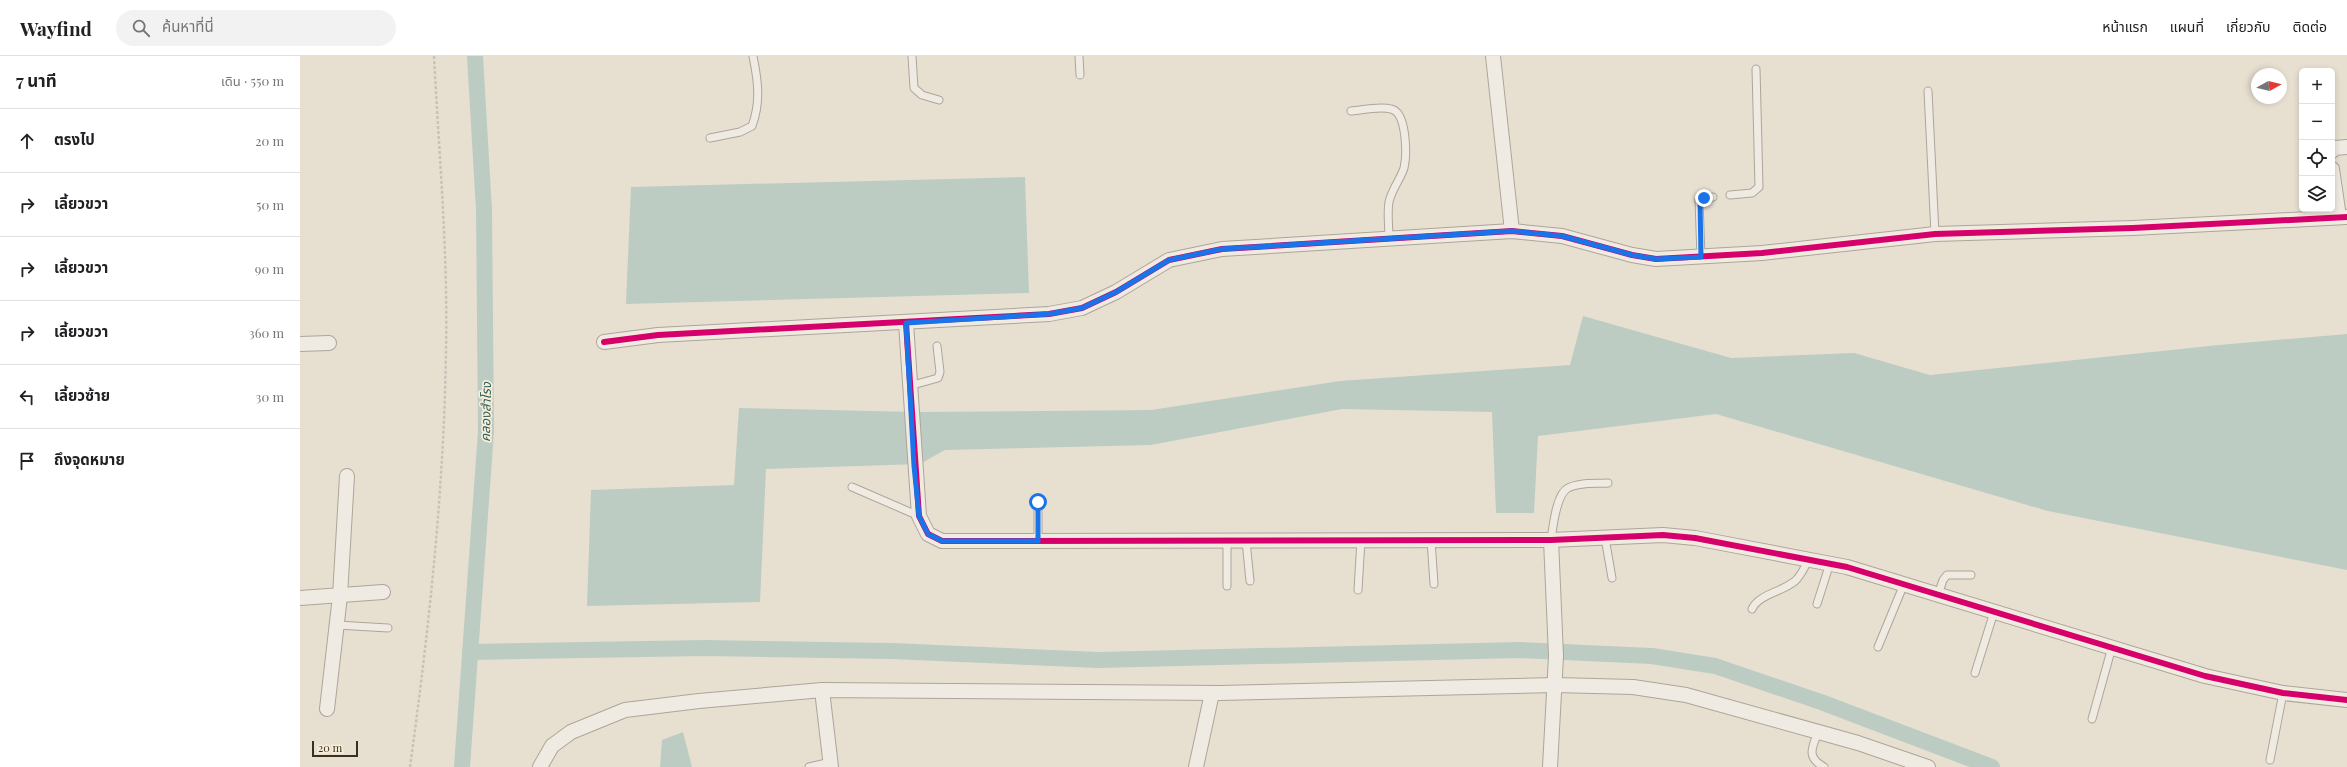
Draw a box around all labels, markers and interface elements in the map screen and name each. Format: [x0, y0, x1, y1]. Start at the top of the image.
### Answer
search box [116, 10, 396, 46]
text: Wayfind [20, 15, 92, 41]
text: ค้นหาที่นี่ [162, 16, 214, 36]
icon: search [130, 17, 152, 39]
text: หน้าแรก [2102, 17, 2148, 36]
text: แผนที่ [2170, 17, 2204, 36]
text: เกี่ยวกับ [2226, 17, 2271, 36]
text: ติดต่อ [2293, 17, 2327, 36]
north arrow [2251, 68, 2287, 104]
map controls [2299, 68, 2335, 212]
button: + [2299, 68, 2335, 104]
text: 7 นาที [16, 69, 57, 91]
text: เดิน · 550 m [221, 72, 284, 89]
button: − [2299, 104, 2335, 140]
text: ตรงไป [54, 129, 95, 149]
icon: ahead [16, 130, 38, 152]
text: 20 m [255, 132, 284, 149]
button: locate [2299, 140, 2335, 176]
button: layers [2299, 176, 2335, 212]
route end [1695, 189, 1713, 207]
text: เลี้ยวขวา [54, 193, 108, 213]
icon: right [16, 194, 38, 216]
text: 50 m [256, 196, 284, 213]
text: เลี้ยวขวา [54, 257, 108, 277]
icon: right [16, 258, 38, 280]
text: 90 m [255, 260, 284, 277]
text: เลี้ยวขวา [54, 321, 108, 341]
icon: right [16, 322, 38, 344]
text: 360 m [249, 324, 284, 341]
water label: คลองสำโรง [476, 381, 494, 442]
text: เลี้ยวซ้าย [54, 385, 110, 405]
icon: left [16, 386, 38, 408]
text: 30 m [256, 388, 284, 405]
text: ถึงจุดหมาย [54, 449, 125, 469]
icon: arrive [16, 450, 38, 472]
route start [1029, 493, 1047, 511]
scale bar [312, 739, 358, 758]
text: 20 m [318, 740, 342, 755]

